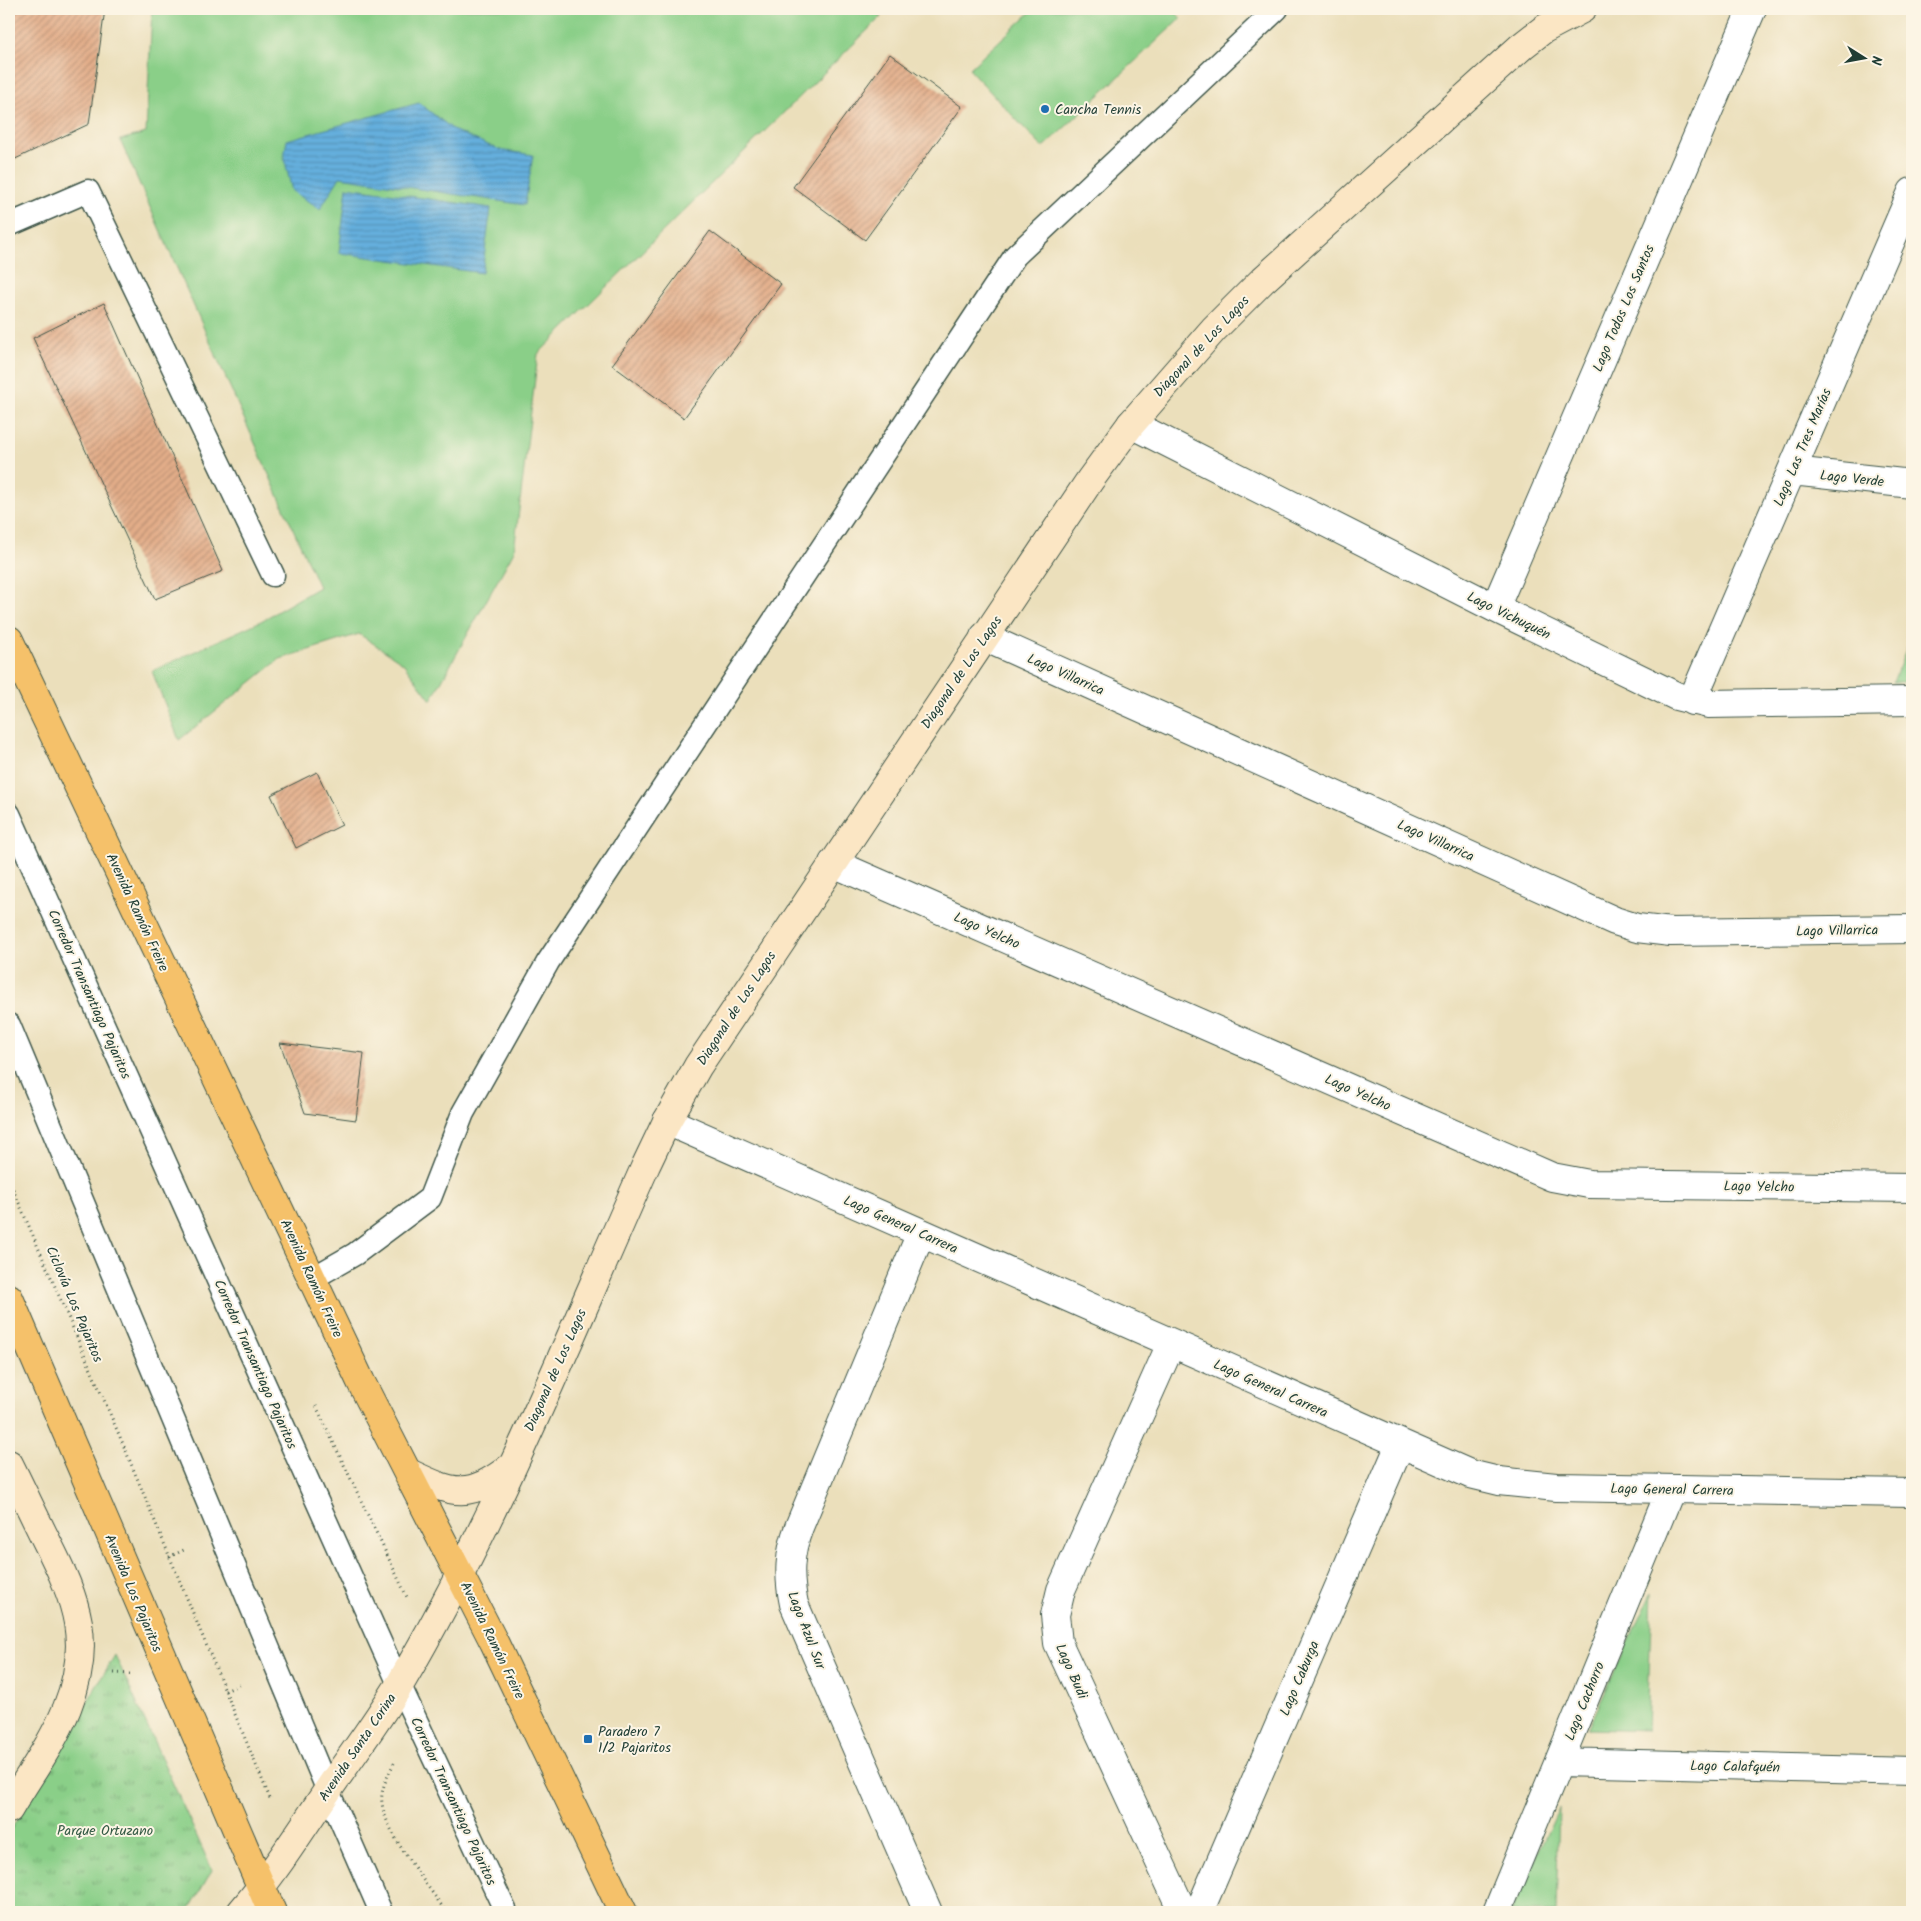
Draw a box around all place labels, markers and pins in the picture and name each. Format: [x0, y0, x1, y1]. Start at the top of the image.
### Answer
place label: Cancha Tennis [1055, 99, 1141, 121]
marker: Cancha Tennis [1039, 103, 1051, 115]
place label: Paradero 7 1/2 Pajaritos [598, 1721, 671, 1759]
marker: Paradero 7 1/2 Pajaritos [582, 1733, 594, 1745]

